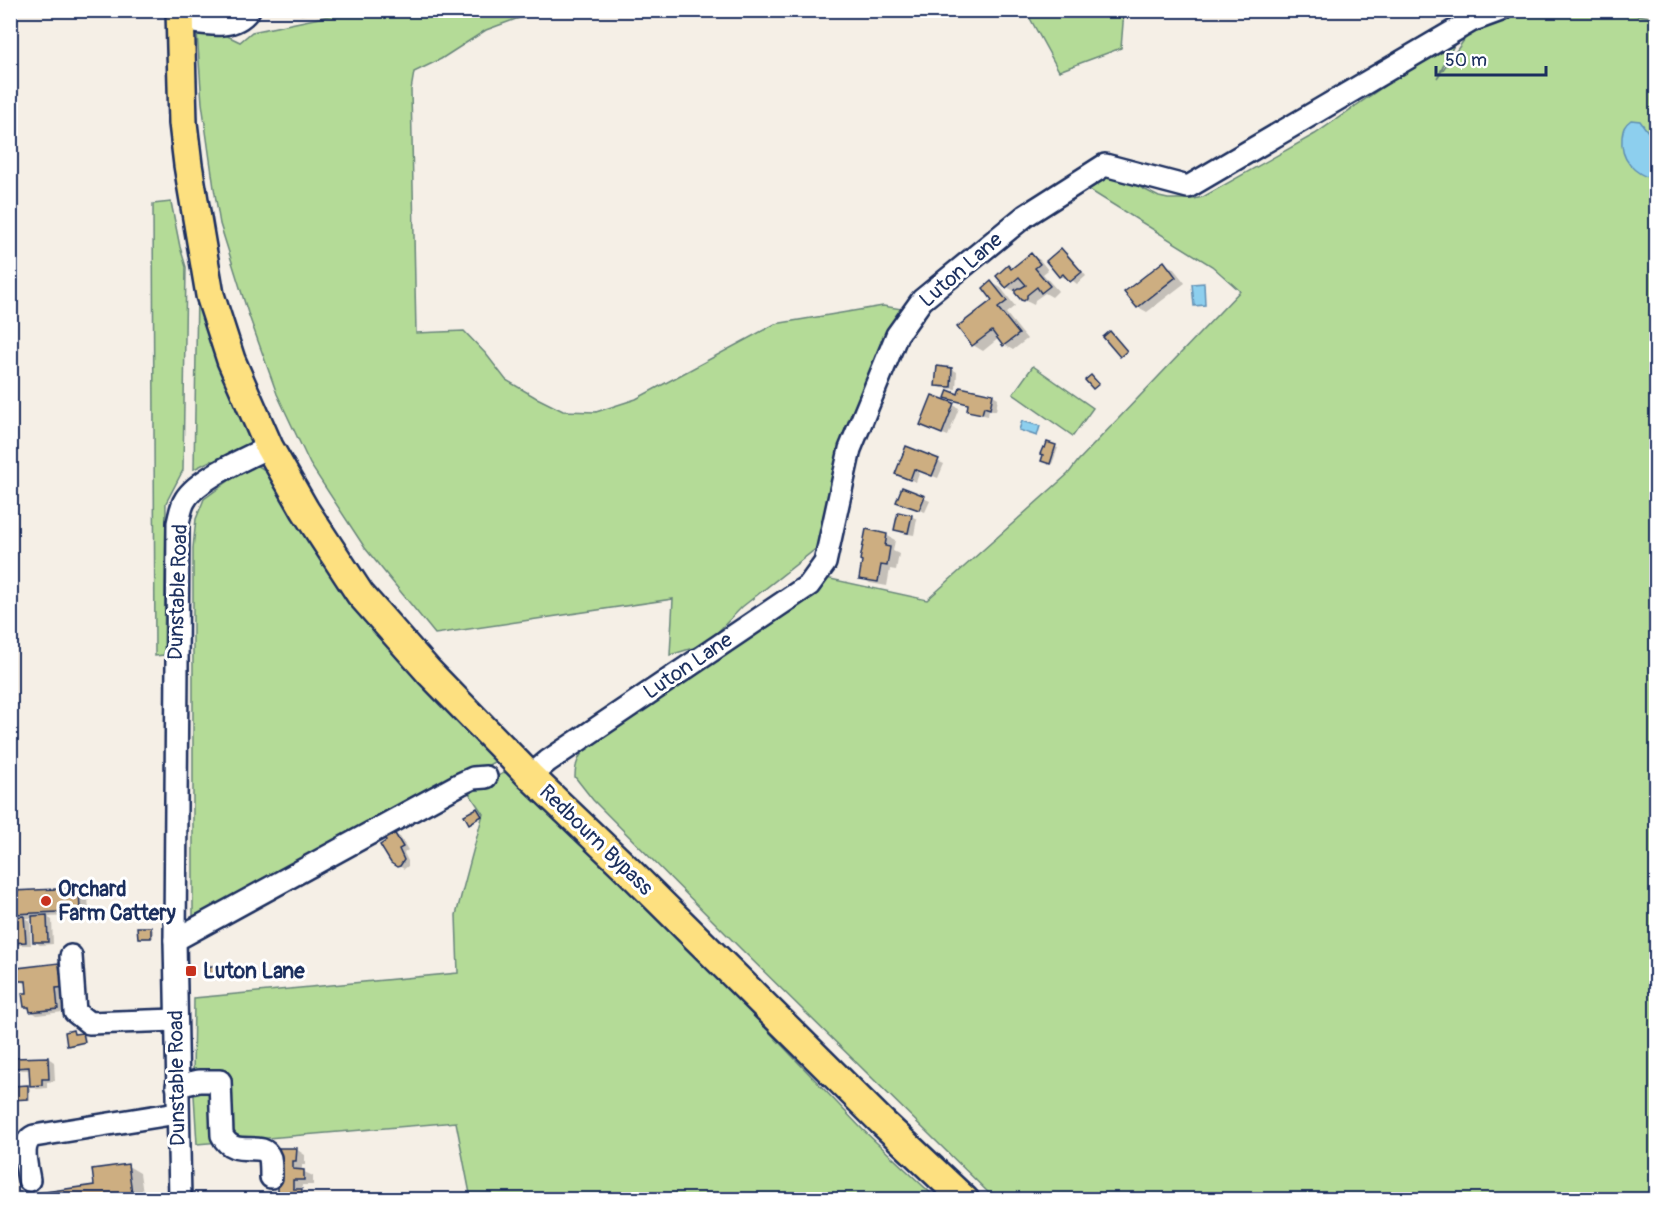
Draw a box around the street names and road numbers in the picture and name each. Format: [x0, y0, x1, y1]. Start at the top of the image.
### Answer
street label: Luton Lane [914, 226, 1009, 314]
street label: Dunstable Road [162, 524, 194, 660]
street label: Luton Lane [638, 626, 738, 706]
street label: Redbourn Bypass [533, 779, 659, 902]
street label: Dunstable Road [162, 1010, 192, 1146]

